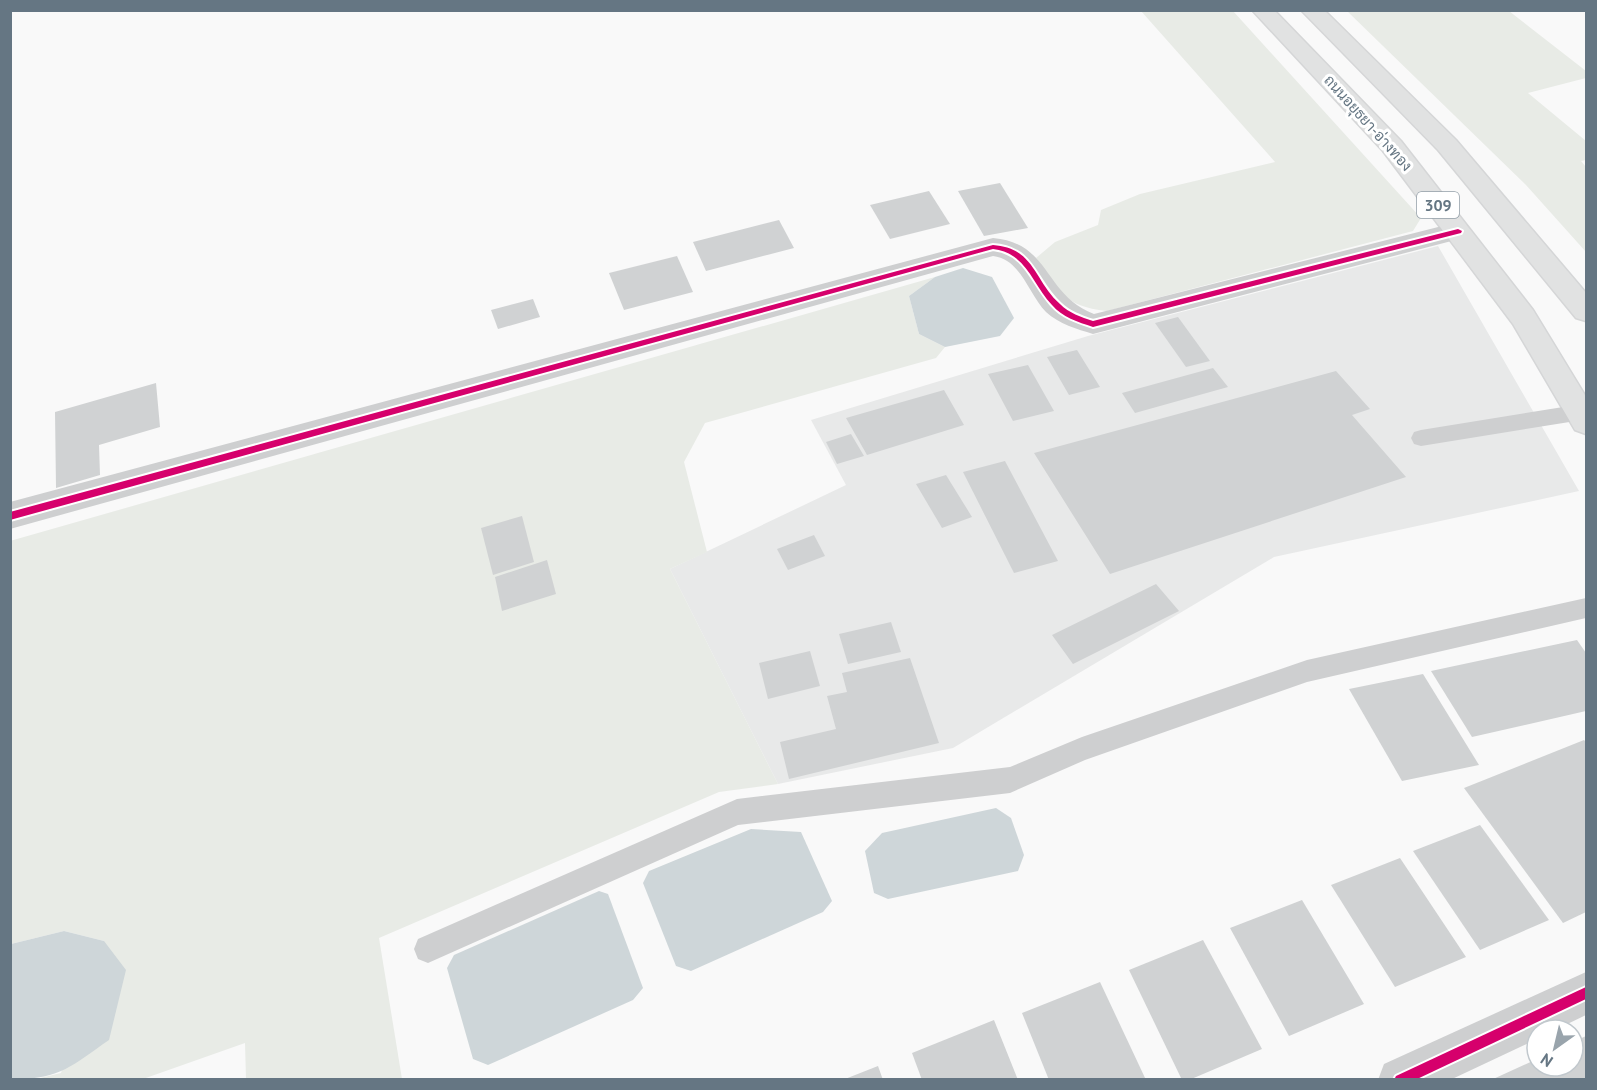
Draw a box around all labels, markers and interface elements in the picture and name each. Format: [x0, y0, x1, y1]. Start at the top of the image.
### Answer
street label: ถนนอยุธยา-อ่างทอง [1319, 71, 1417, 176]
road number: 309 [1417, 192, 1459, 218]
north arrow [1525, 1018, 1585, 1078]
text: N [1537, 1049, 1557, 1072]

